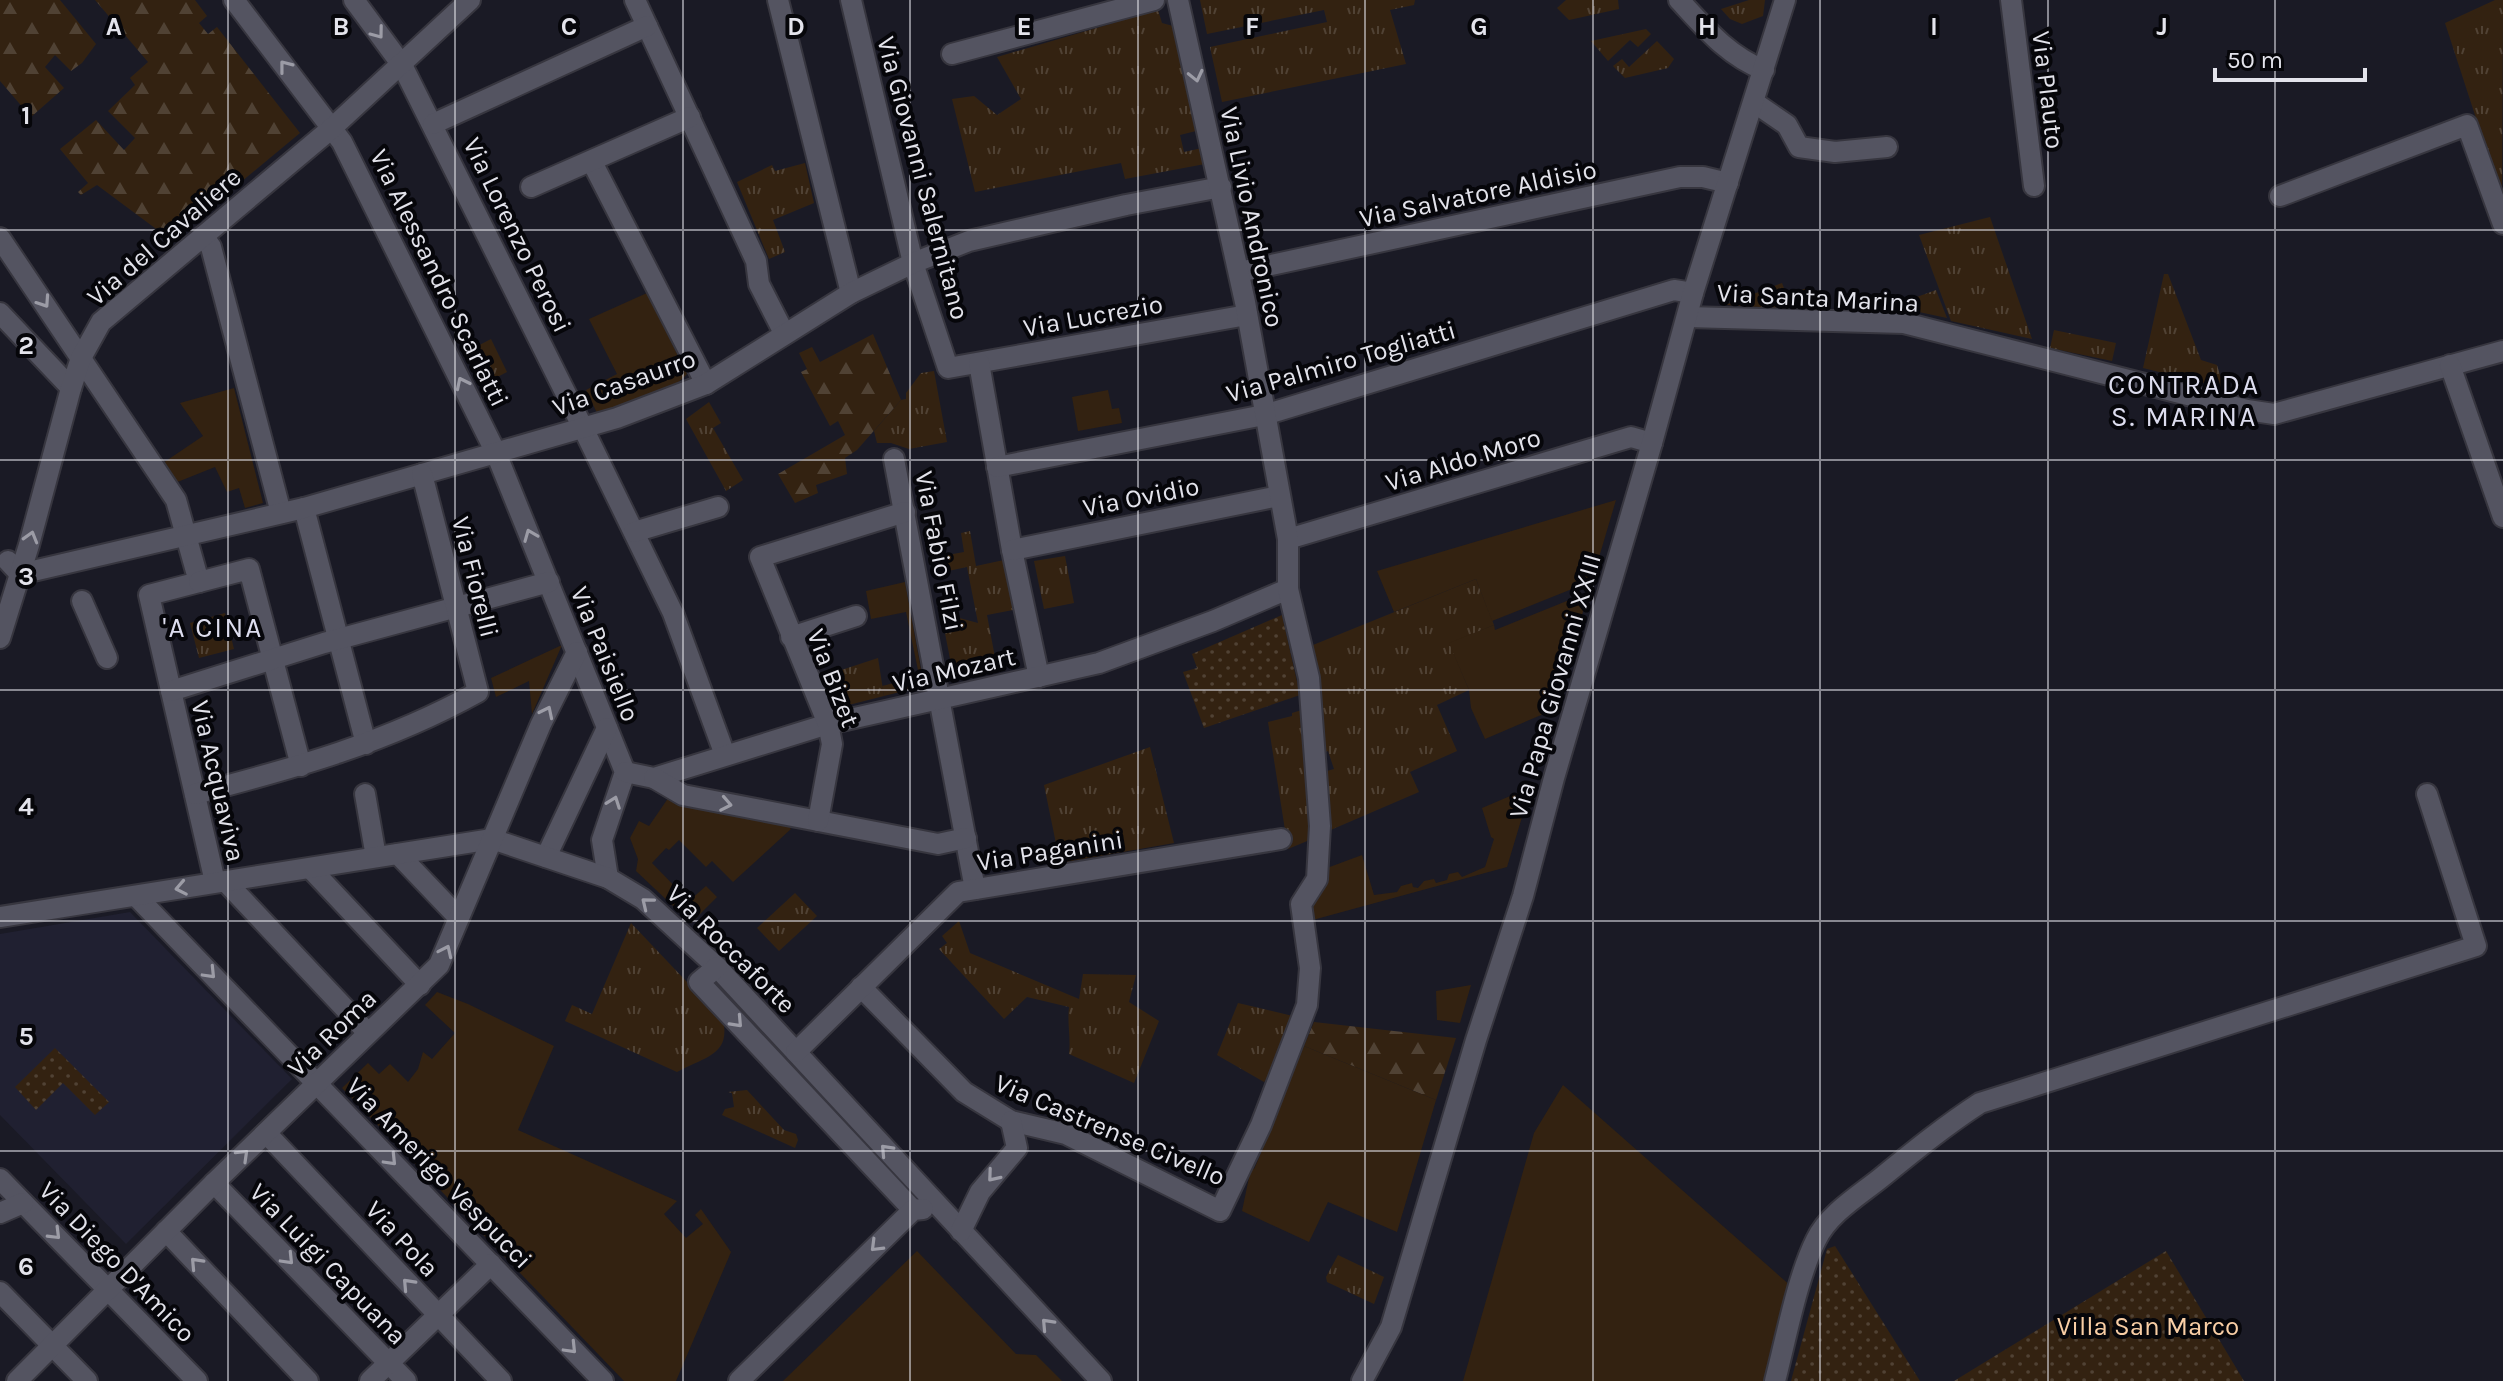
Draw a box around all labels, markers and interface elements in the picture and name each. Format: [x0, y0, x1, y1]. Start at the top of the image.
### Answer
text: A [106, 11, 122, 42]
text: B [333, 11, 349, 42]
text: C [561, 11, 577, 42]
text: D [787, 11, 805, 42]
text: E [1016, 11, 1032, 42]
text: F [1245, 11, 1259, 42]
text: G [1470, 11, 1488, 42]
text: H [1698, 11, 1716, 42]
text: I [1930, 11, 1938, 42]
text: J [2156, 11, 2168, 42]
one-way arrow [368, 24, 382, 38]
street label: Via Plauto [2025, 29, 2071, 151]
scale bar [2215, 32, 2365, 82]
street label: Via Giovanni Salernitano [870, 33, 976, 323]
text: 50 m [2227, 46, 2283, 74]
one-way arrow [280, 60, 294, 75]
one-way arrow [1187, 69, 1204, 82]
text: 1 [21, 100, 31, 131]
street label: Via Livio Andronico [1213, 104, 1291, 330]
street label: Via Lorenzo Perosi [456, 132, 578, 338]
street label: Via Alessandro Scarlatti [363, 144, 515, 412]
street label: Via Salvatore Aldisio [1357, 154, 1599, 234]
street label: Via del Cavaliere [81, 162, 247, 312]
street label: Via Santa Marina [1716, 277, 1920, 319]
street label: Via Lucrezio [1021, 288, 1165, 344]
one-way arrow [34, 294, 49, 308]
street label: Via Palmiro Togliatti [1223, 314, 1459, 410]
text: 2 [18, 330, 34, 361]
street label: Via Casaurro [548, 343, 700, 423]
district label: CONTRADA S. MARINA [2108, 368, 2260, 433]
one-way arrow [456, 376, 471, 391]
street label: Via Aldo Moro [1382, 422, 1544, 498]
street label: Via Fabio Filzi [908, 468, 970, 634]
street label: Via Ovidio [1080, 471, 1202, 523]
street label: Via Fiorelli [445, 513, 505, 641]
one-way arrow [523, 529, 540, 543]
one-way arrow [22, 530, 39, 544]
street label: Via Papa Giovanni XXIII [1502, 550, 1608, 822]
text: 3 [18, 561, 34, 592]
street label: Via Paisiello [564, 582, 646, 726]
district label: 'A CINA [163, 611, 263, 644]
street label: Via Bizet [800, 625, 866, 731]
street label: Via Mozart [890, 641, 1019, 699]
street label: Via Acquaviva [184, 697, 252, 865]
one-way arrow [537, 705, 552, 720]
text: 4 [18, 791, 34, 822]
one-way arrow [720, 794, 733, 811]
one-way arrow [604, 796, 621, 810]
street label: Via Paganini [975, 824, 1125, 878]
street label: Via Roccaforte [660, 878, 802, 1020]
one-way arrow [175, 879, 188, 896]
one-way arrow [641, 899, 656, 913]
one-way arrow [436, 945, 452, 960]
one-way arrow [201, 964, 216, 978]
street label: Via Roma [281, 983, 383, 1083]
one-way arrow [727, 1013, 742, 1027]
text: 5 [18, 1021, 34, 1052]
street label: Via Castrense Civello [990, 1067, 1230, 1193]
street label: Via Amerigo Vespucci [340, 1071, 538, 1275]
one-way arrow [882, 1145, 896, 1160]
one-way arrow [234, 1150, 248, 1164]
one-way arrow [382, 1151, 396, 1165]
one-way arrow [988, 1167, 1003, 1181]
street label: Via Diego D'Amico [32, 1175, 202, 1349]
street label: Via Luigi Capuana [243, 1177, 413, 1351]
street label: Via Pola [359, 1194, 445, 1284]
one-way arrow [45, 1225, 60, 1239]
one-way arrow [871, 1237, 885, 1252]
one-way arrow [278, 1250, 293, 1264]
text: 6 [18, 1251, 34, 1282]
one-way arrow [192, 1258, 206, 1273]
one-way arrow [403, 1279, 418, 1293]
park label: Villa San Marco [2057, 1311, 2239, 1342]
one-way arrow [1042, 1319, 1057, 1333]
one-way arrow [562, 1339, 577, 1353]

